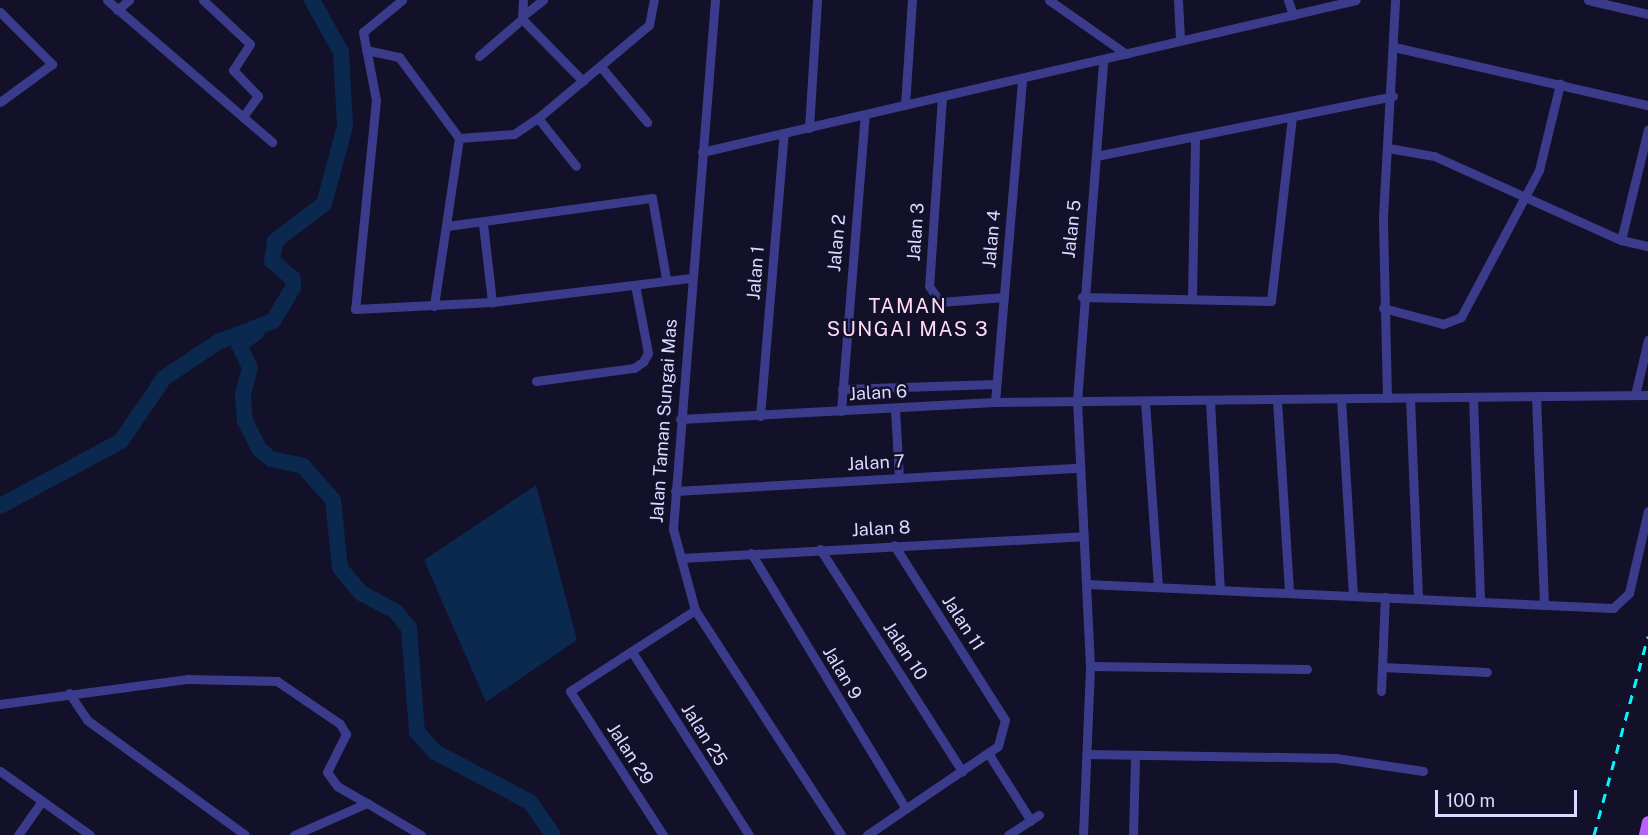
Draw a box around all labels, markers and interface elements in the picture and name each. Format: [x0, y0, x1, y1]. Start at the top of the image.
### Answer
street label: Jalan 5 [1058, 199, 1086, 259]
street label: Jalan 3 [903, 202, 929, 262]
street label: Jalan 4 [979, 209, 1005, 269]
street label: Jalan 2 [824, 213, 850, 273]
street label: Jalan 1 [743, 245, 769, 301]
district label: TAMAN SUNGAI MAS 3 [827, 294, 989, 341]
street label: Jalan Taman Sungai Mas [646, 318, 682, 524]
street label: Jalan 6 [848, 381, 908, 405]
street label: Jalan 7 [847, 451, 905, 475]
street label: Jalan 8 [851, 517, 911, 541]
street label: Jalan 11 [937, 591, 989, 655]
street label: Jalan 10 [878, 618, 932, 684]
street label: Jalan 9 [818, 642, 866, 704]
street label: Jalan 25 [676, 700, 732, 770]
street label: Jalan 29 [602, 719, 658, 789]
scale bar [1438, 778, 1580, 816]
text: 100 m [1446, 790, 1495, 811]

